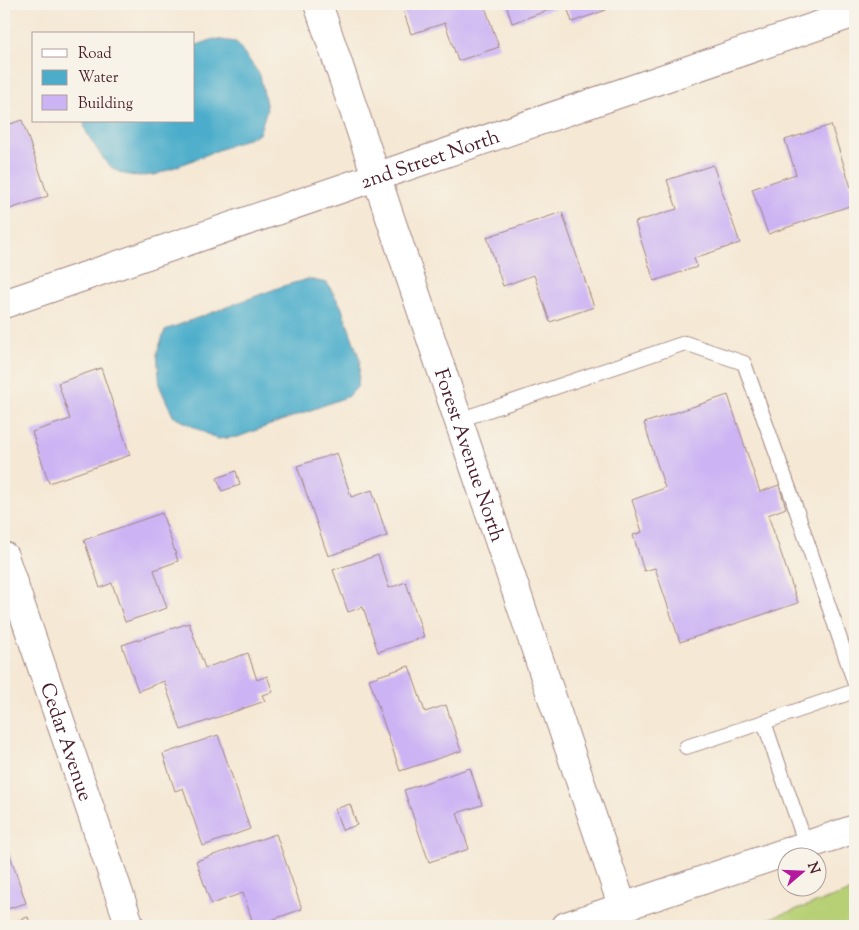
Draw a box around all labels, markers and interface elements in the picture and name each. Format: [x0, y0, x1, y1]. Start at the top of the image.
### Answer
legend [32, 32, 195, 122]
text: Road [78, 44, 112, 65]
text: Water [78, 68, 119, 89]
text: Building [78, 94, 133, 115]
street label: 2nd Street North [357, 123, 504, 198]
street label: Forest Avenue North [425, 365, 511, 547]
street label: Cedar Avenue [31, 679, 98, 806]
north arrow [776, 848, 826, 898]
text: N [801, 860, 824, 877]

